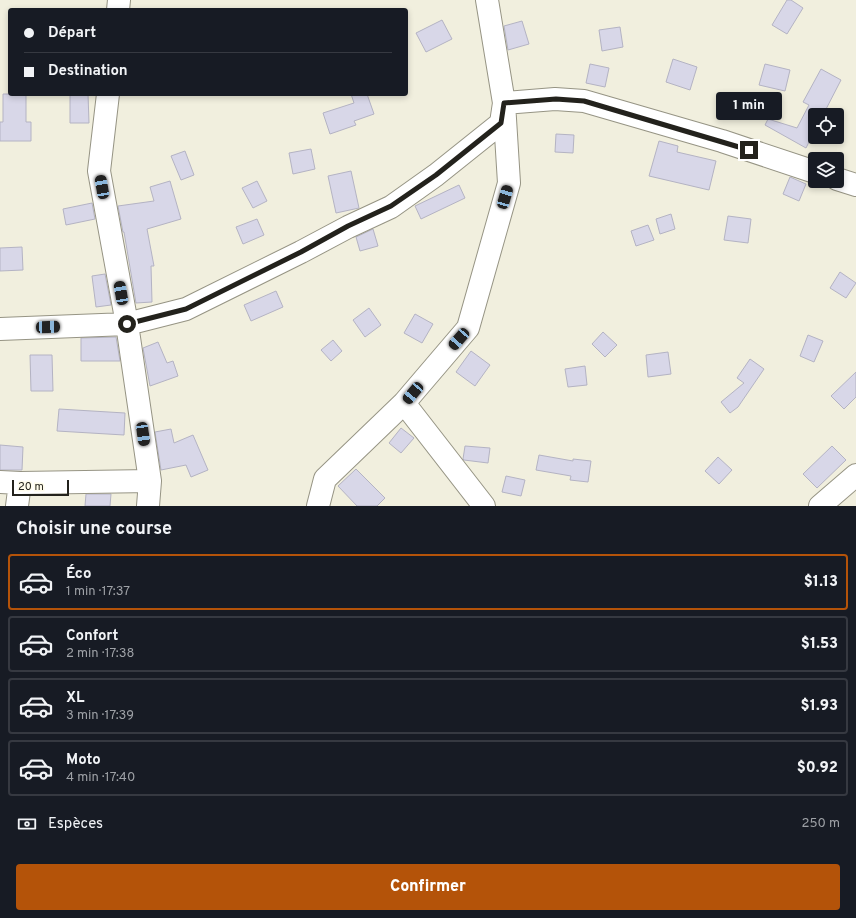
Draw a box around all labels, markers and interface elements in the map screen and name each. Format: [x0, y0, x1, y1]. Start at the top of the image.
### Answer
text: Départ [48, 24, 96, 43]
text: Destination [48, 62, 128, 81]
callout: 1 min [716, 92, 782, 120]
text: 1 min [733, 98, 765, 114]
map controls [808, 108, 844, 188]
button: locate [808, 108, 844, 144]
route end [740, 141, 758, 159]
button: layers [808, 152, 844, 188]
car [94, 174, 110, 200]
car [496, 184, 514, 210]
car [113, 280, 129, 306]
route start [118, 315, 136, 333]
car [36, 321, 60, 333]
car [447, 326, 471, 352]
car [401, 380, 425, 406]
car [135, 421, 151, 447]
scale bar [12, 478, 69, 497]
text: 20 m [18, 480, 44, 494]
text: Choisir une course [16, 518, 172, 541]
icon: car [18, 564, 54, 600]
text: Éco [66, 565, 91, 584]
text: $1.13 [804, 573, 838, 592]
text: 1 min · 17:37 [66, 584, 130, 600]
icon: car [18, 626, 54, 662]
text: Confort [66, 627, 118, 646]
text: $1.53 [801, 635, 838, 654]
text: 2 min · 17:38 [66, 646, 135, 662]
icon: car [18, 688, 54, 724]
text: XL [66, 689, 84, 708]
text: $1.93 [801, 697, 838, 716]
text: 3 min · 17:39 [66, 708, 134, 724]
icon: car [18, 750, 54, 786]
text: Moto [66, 751, 101, 770]
text: $0.92 [797, 759, 838, 778]
text: 4 min · 17:40 [66, 770, 135, 786]
icon: cash [16, 813, 38, 835]
text: Espèces [48, 815, 103, 834]
text: 250 m [802, 816, 840, 832]
button: Confirmer [16, 864, 840, 910]

